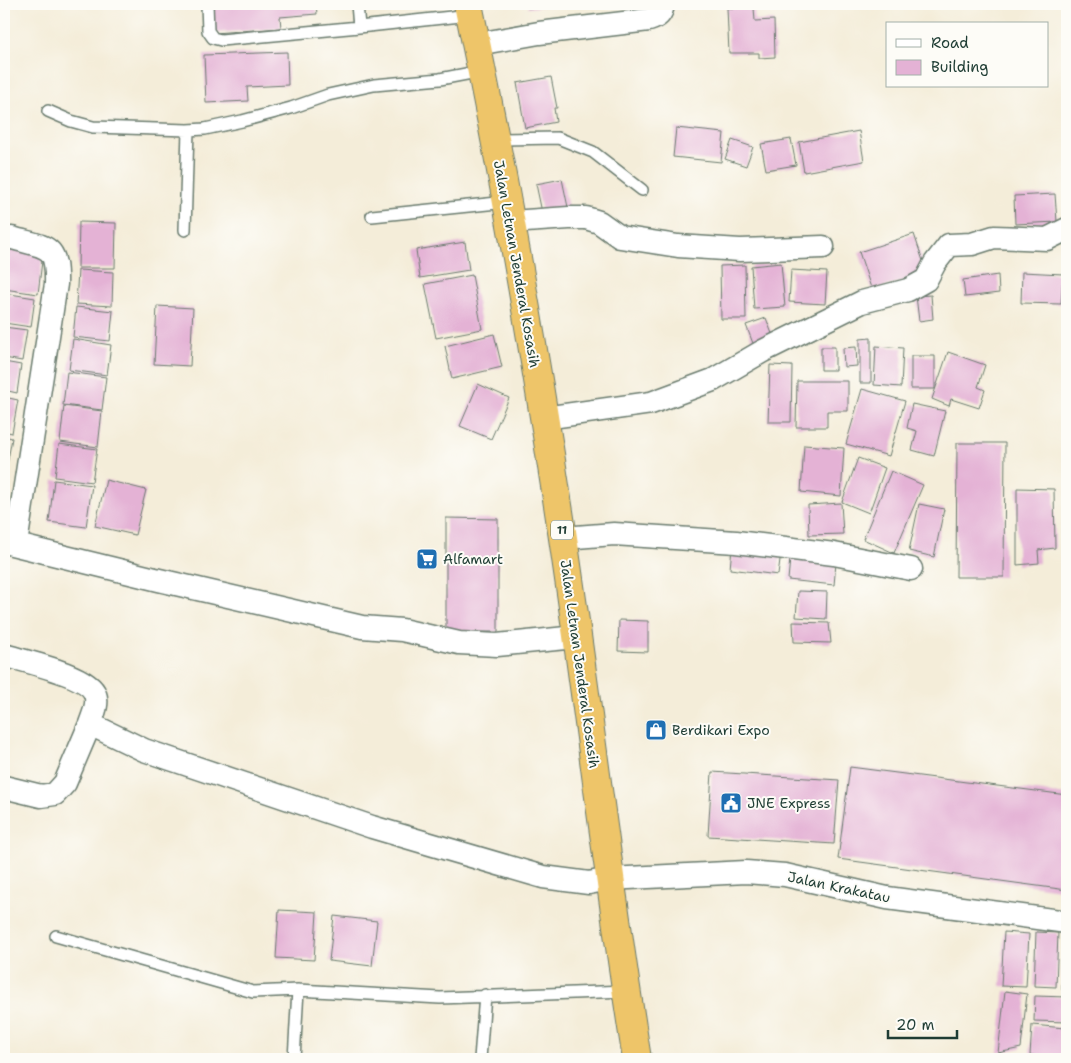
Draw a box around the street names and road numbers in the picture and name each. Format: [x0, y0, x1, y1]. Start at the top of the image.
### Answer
street label: Jalan Letnan Jenderal Kosasih [490, 159, 544, 369]
road number: 11 [551, 520, 573, 540]
street label: Jalan Letnan Jenderal Kosasih [556, 559, 604, 769]
street label: Jalan Krakatau [786, 867, 892, 907]

